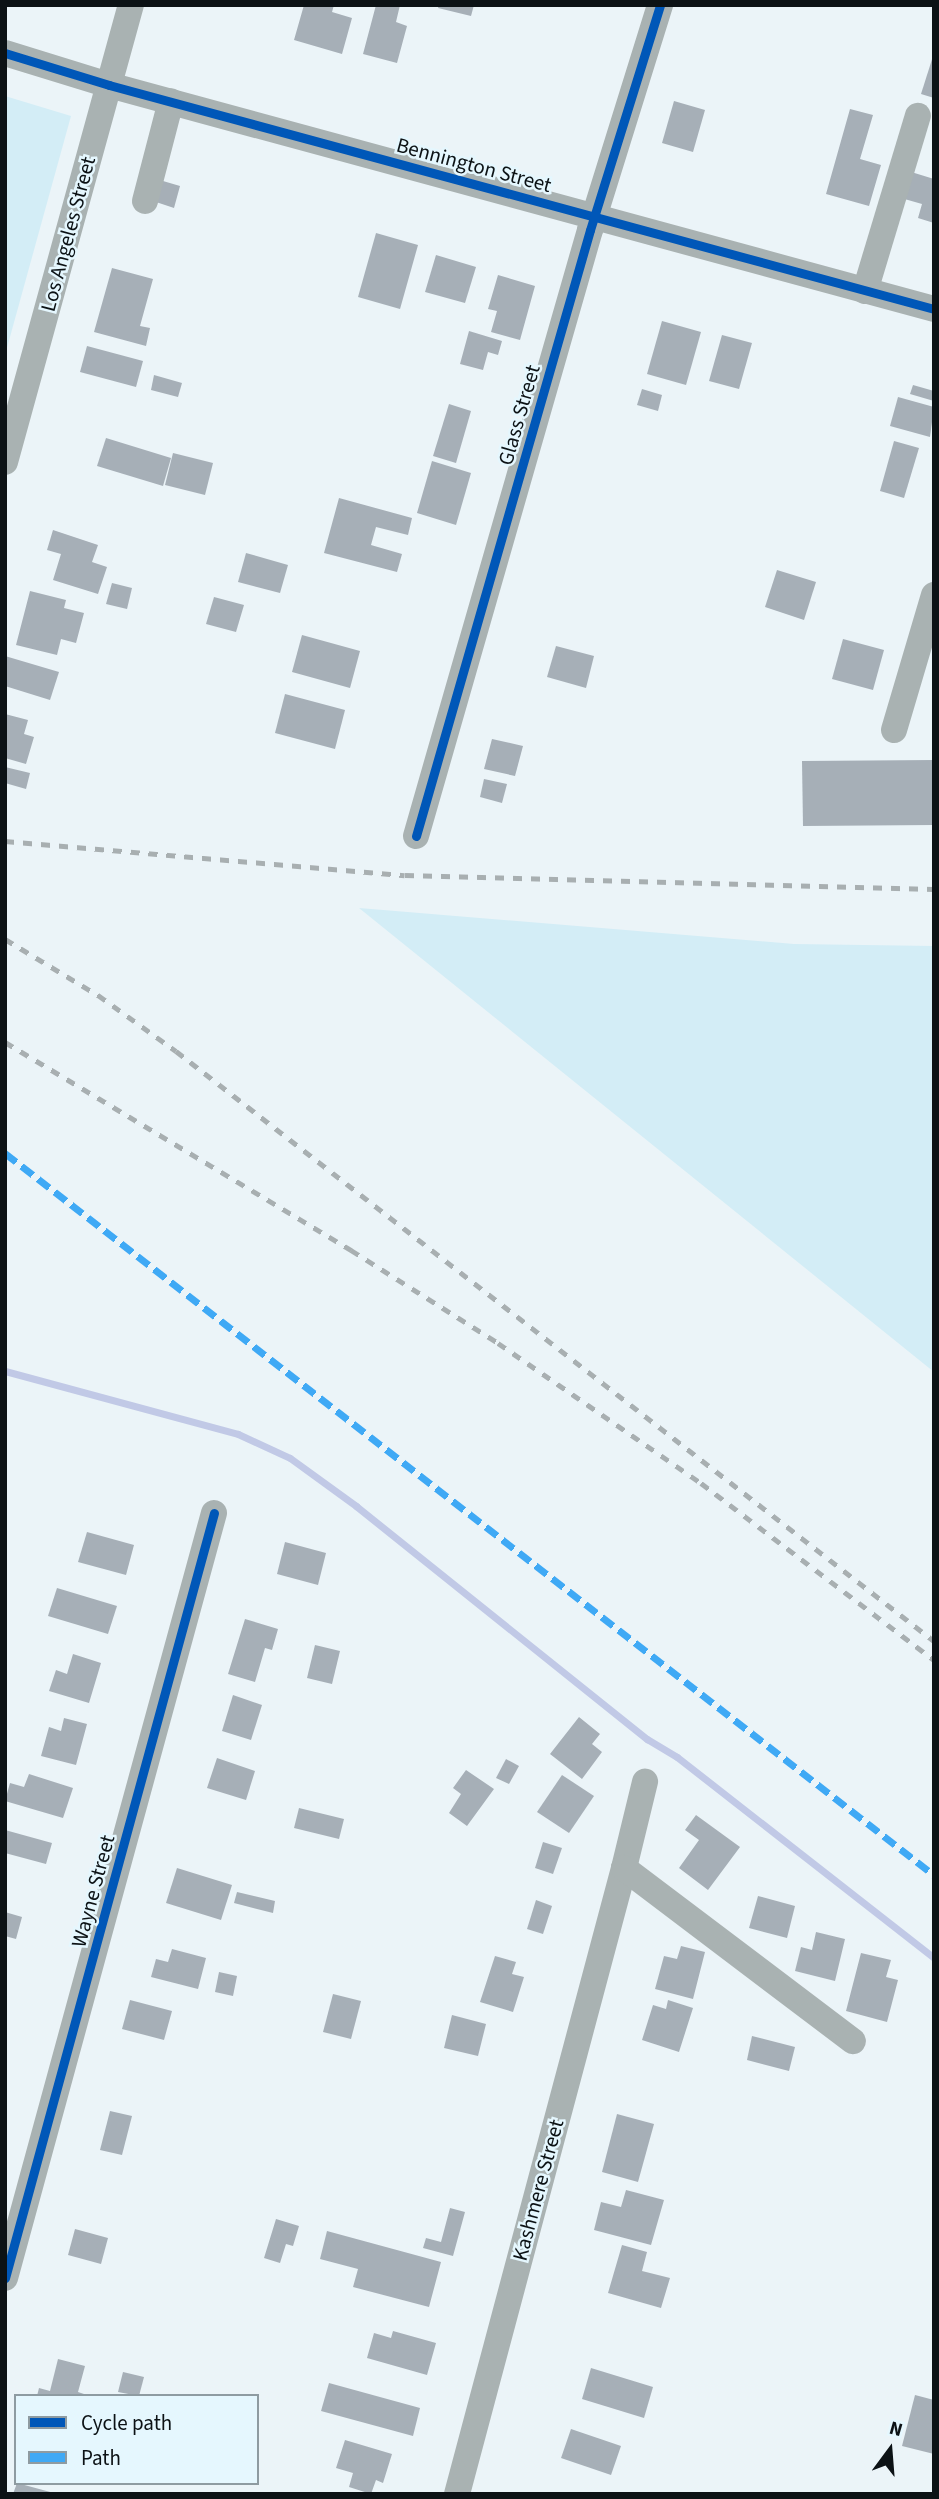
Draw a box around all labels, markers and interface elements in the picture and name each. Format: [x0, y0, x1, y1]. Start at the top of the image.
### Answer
street label: Bennington Street [394, 132, 554, 198]
street label: Los Angeles Street [35, 154, 101, 314]
street label: Glass Street [493, 362, 545, 468]
street label: Wayne Street [66, 1832, 120, 1950]
street label: Kashmere Street [507, 2117, 569, 2263]
legend [14, 2394, 259, 2485]
text: Cycle path [81, 2408, 172, 2438]
north arrow [855, 2415, 925, 2485]
text: N [886, 2415, 906, 2444]
text: Path [81, 2443, 121, 2473]

